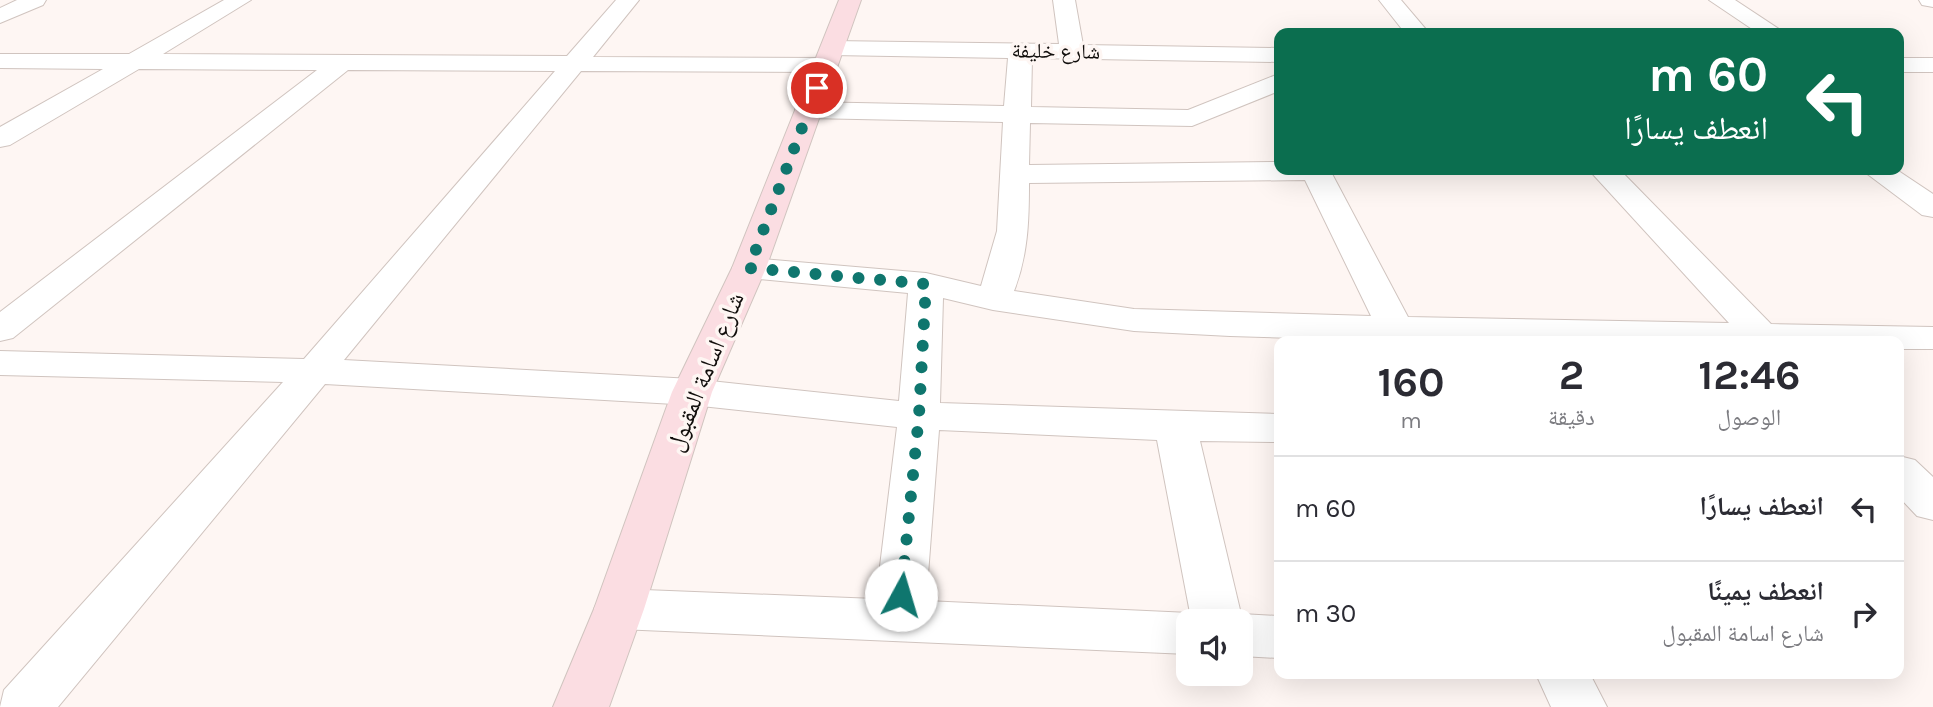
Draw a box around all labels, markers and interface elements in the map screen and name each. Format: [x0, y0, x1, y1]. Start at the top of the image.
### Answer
street label: شارع خليفة [1011, 38, 1100, 65]
text: 60 m [1648, 46, 1768, 103]
icon: left [1792, 56, 1883, 147]
pin [787, 58, 847, 118]
icon: arrive [798, 69, 836, 107]
text: انعطف يسارًا [1624, 110, 1768, 147]
street label: شارع اسامة المقبول [660, 288, 751, 456]
text: 2 [1559, 350, 1584, 400]
text: 12:46 [1698, 350, 1801, 400]
text: 160 [1378, 357, 1445, 407]
text: دقيقة [1548, 404, 1595, 431]
text: الوصول [1718, 404, 1781, 431]
text: m [1400, 407, 1422, 434]
icon: left [1845, 490, 1883, 528]
text: انعطف يسارًا [1700, 491, 1824, 522]
text: 60 m [1295, 493, 1356, 524]
position arrow [864, 558, 938, 632]
text: انعطف يمينًا [1707, 576, 1824, 607]
icon: right [1845, 595, 1883, 633]
text: 30 m [1295, 598, 1356, 629]
map controls [1176, 609, 1253, 686]
button: sound [1176, 609, 1253, 686]
text: شارع اسامة المقبول [1662, 620, 1824, 647]

